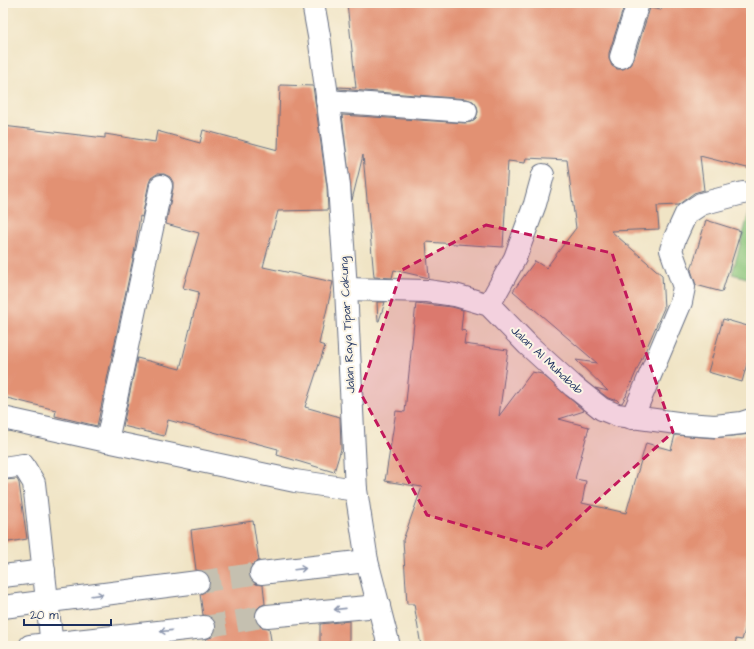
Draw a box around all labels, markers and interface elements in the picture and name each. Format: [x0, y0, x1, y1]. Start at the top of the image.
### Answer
street label: Jalan Raya Tipar Cakung [335, 256, 361, 394]
street label: Jalan Al Muhabab [507, 322, 587, 399]
one-way arrow [293, 565, 306, 572]
one-way arrow [90, 591, 103, 599]
scale bar [24, 601, 111, 627]
one-way arrow [334, 606, 347, 613]
text: 20 m [30, 607, 59, 624]
one-way arrow [160, 627, 173, 634]

